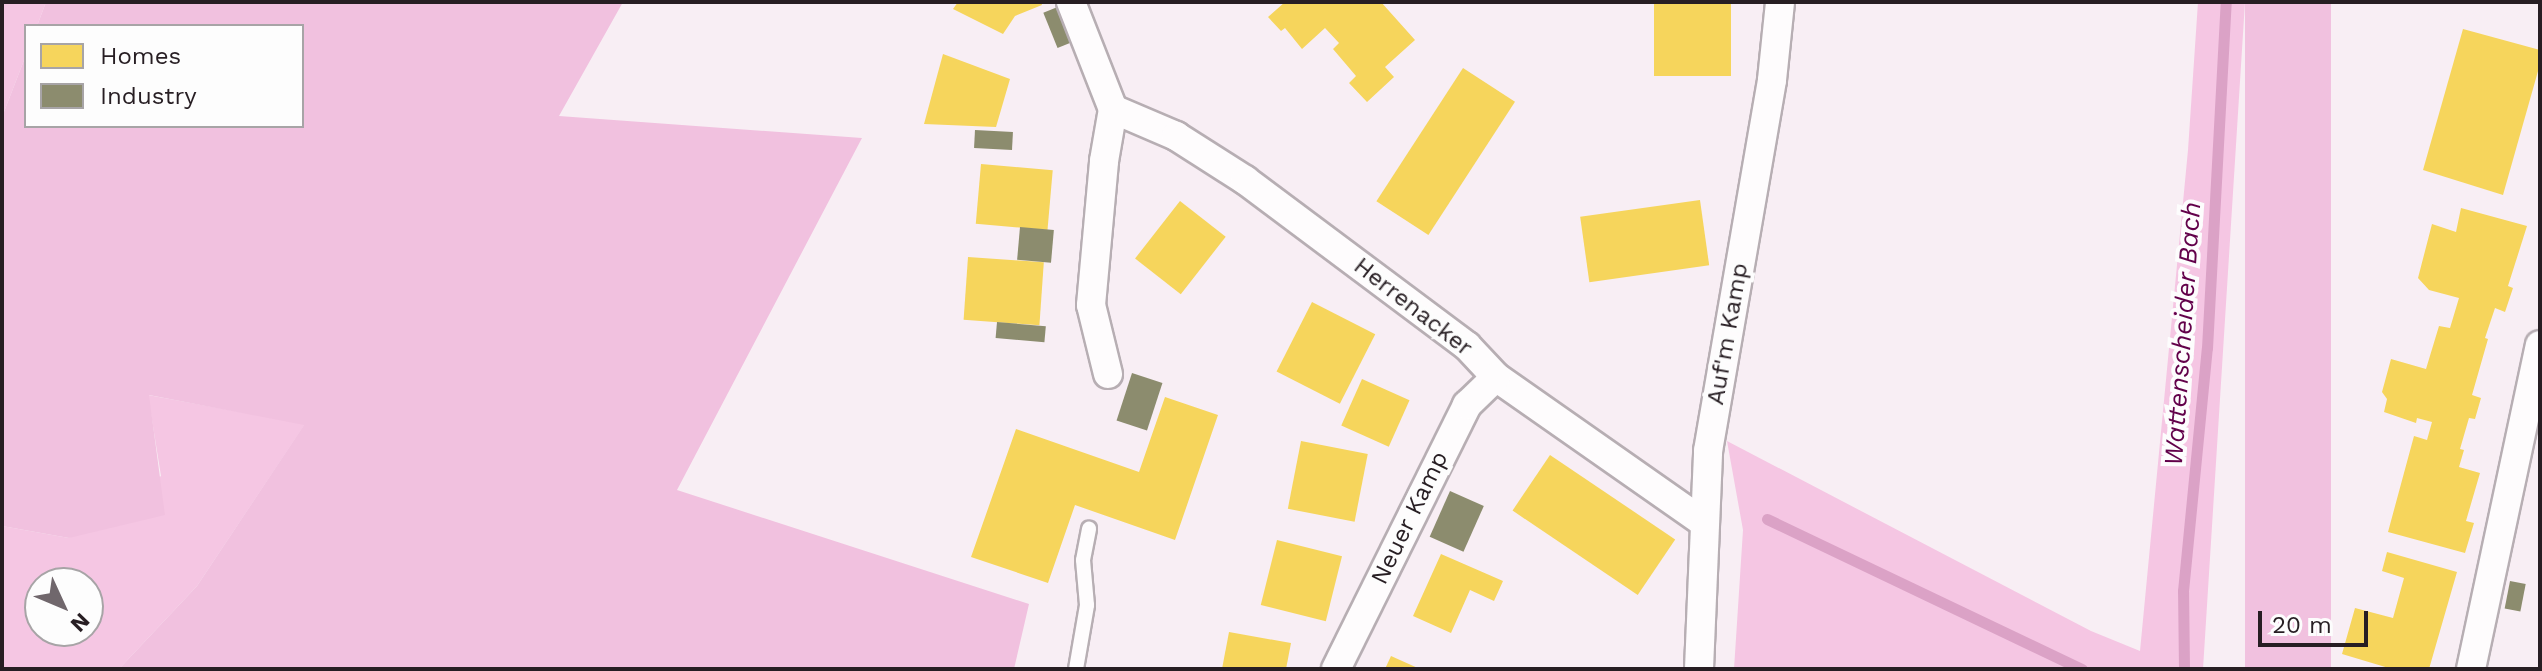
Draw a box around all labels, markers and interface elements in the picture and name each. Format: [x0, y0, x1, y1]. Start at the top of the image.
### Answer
legend [24, 24, 304, 128]
text: Homes [100, 42, 181, 70]
text: Industry [100, 82, 197, 110]
water label: Wattenscheider Bach [2158, 201, 2208, 467]
street label: Herrenacker [1348, 252, 1478, 362]
street label: Auf'm Kamp [1701, 261, 1755, 407]
street label: Neuer Kamp [1365, 447, 1455, 589]
north arrow [24, 567, 104, 647]
scale bar [2262, 595, 2372, 645]
text: N [66, 608, 95, 637]
text: 20 m [2272, 611, 2332, 639]

